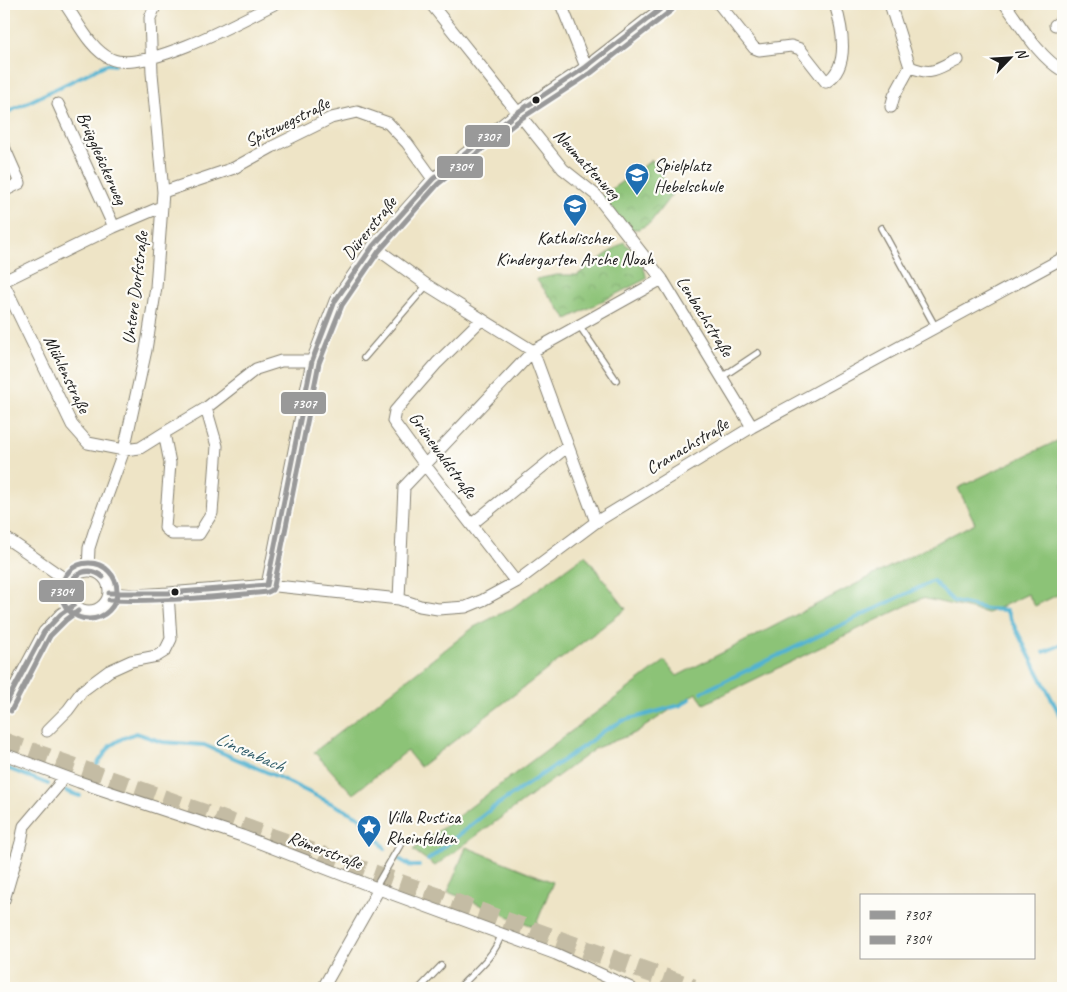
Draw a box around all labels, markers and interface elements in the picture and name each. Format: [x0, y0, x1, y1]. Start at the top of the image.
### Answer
north arrow [984, 32, 1034, 82]
text: N [1012, 45, 1032, 62]
street label: Spitzwegstraße [241, 92, 334, 152]
unlabelled marker [531, 95, 541, 105]
street label: Brüggleäckerweg [72, 108, 133, 209]
line badge: 7307 [464, 124, 511, 148]
street label: Neumattenweg [549, 124, 626, 205]
text: 7307 [475, 128, 502, 145]
place label: Spielplatz Hebelschule [654, 154, 724, 197]
line badge: 7304 [436, 155, 484, 179]
text: 7304 [447, 158, 474, 175]
school or university icon: Spielplatz Hebelschule [624, 162, 650, 196]
street label: Dürerstraße [337, 191, 402, 264]
school or university icon: Katholischer Kindergarten Arche Noah [562, 193, 588, 227]
place label: Katholischer Kindergarten Arche Noah [496, 227, 655, 270]
street label: Untere Dorfstraße [117, 229, 153, 346]
street label: Lenbachstraße [672, 272, 739, 361]
street label: Mühlenstraße [39, 332, 96, 417]
line badge: 7307 [280, 391, 327, 415]
text: 7307 [291, 395, 318, 412]
street label: Grünewaldstraße [404, 407, 482, 503]
street label: Cranachstraße [642, 412, 733, 479]
line badge: 7304 [38, 579, 85, 603]
text: 7304 [48, 583, 75, 600]
unlabelled marker [170, 587, 180, 597]
water label: Linsenbach [212, 726, 289, 778]
place label: Villa Rustica Rheinfelden [386, 806, 462, 849]
place icon: Villa Rustica Rheinfelden [356, 814, 382, 848]
street label: Römerstraße [285, 826, 366, 875]
legend [860, 894, 1034, 960]
text: 7307 [904, 906, 932, 925]
text: 7304 [904, 930, 932, 949]

